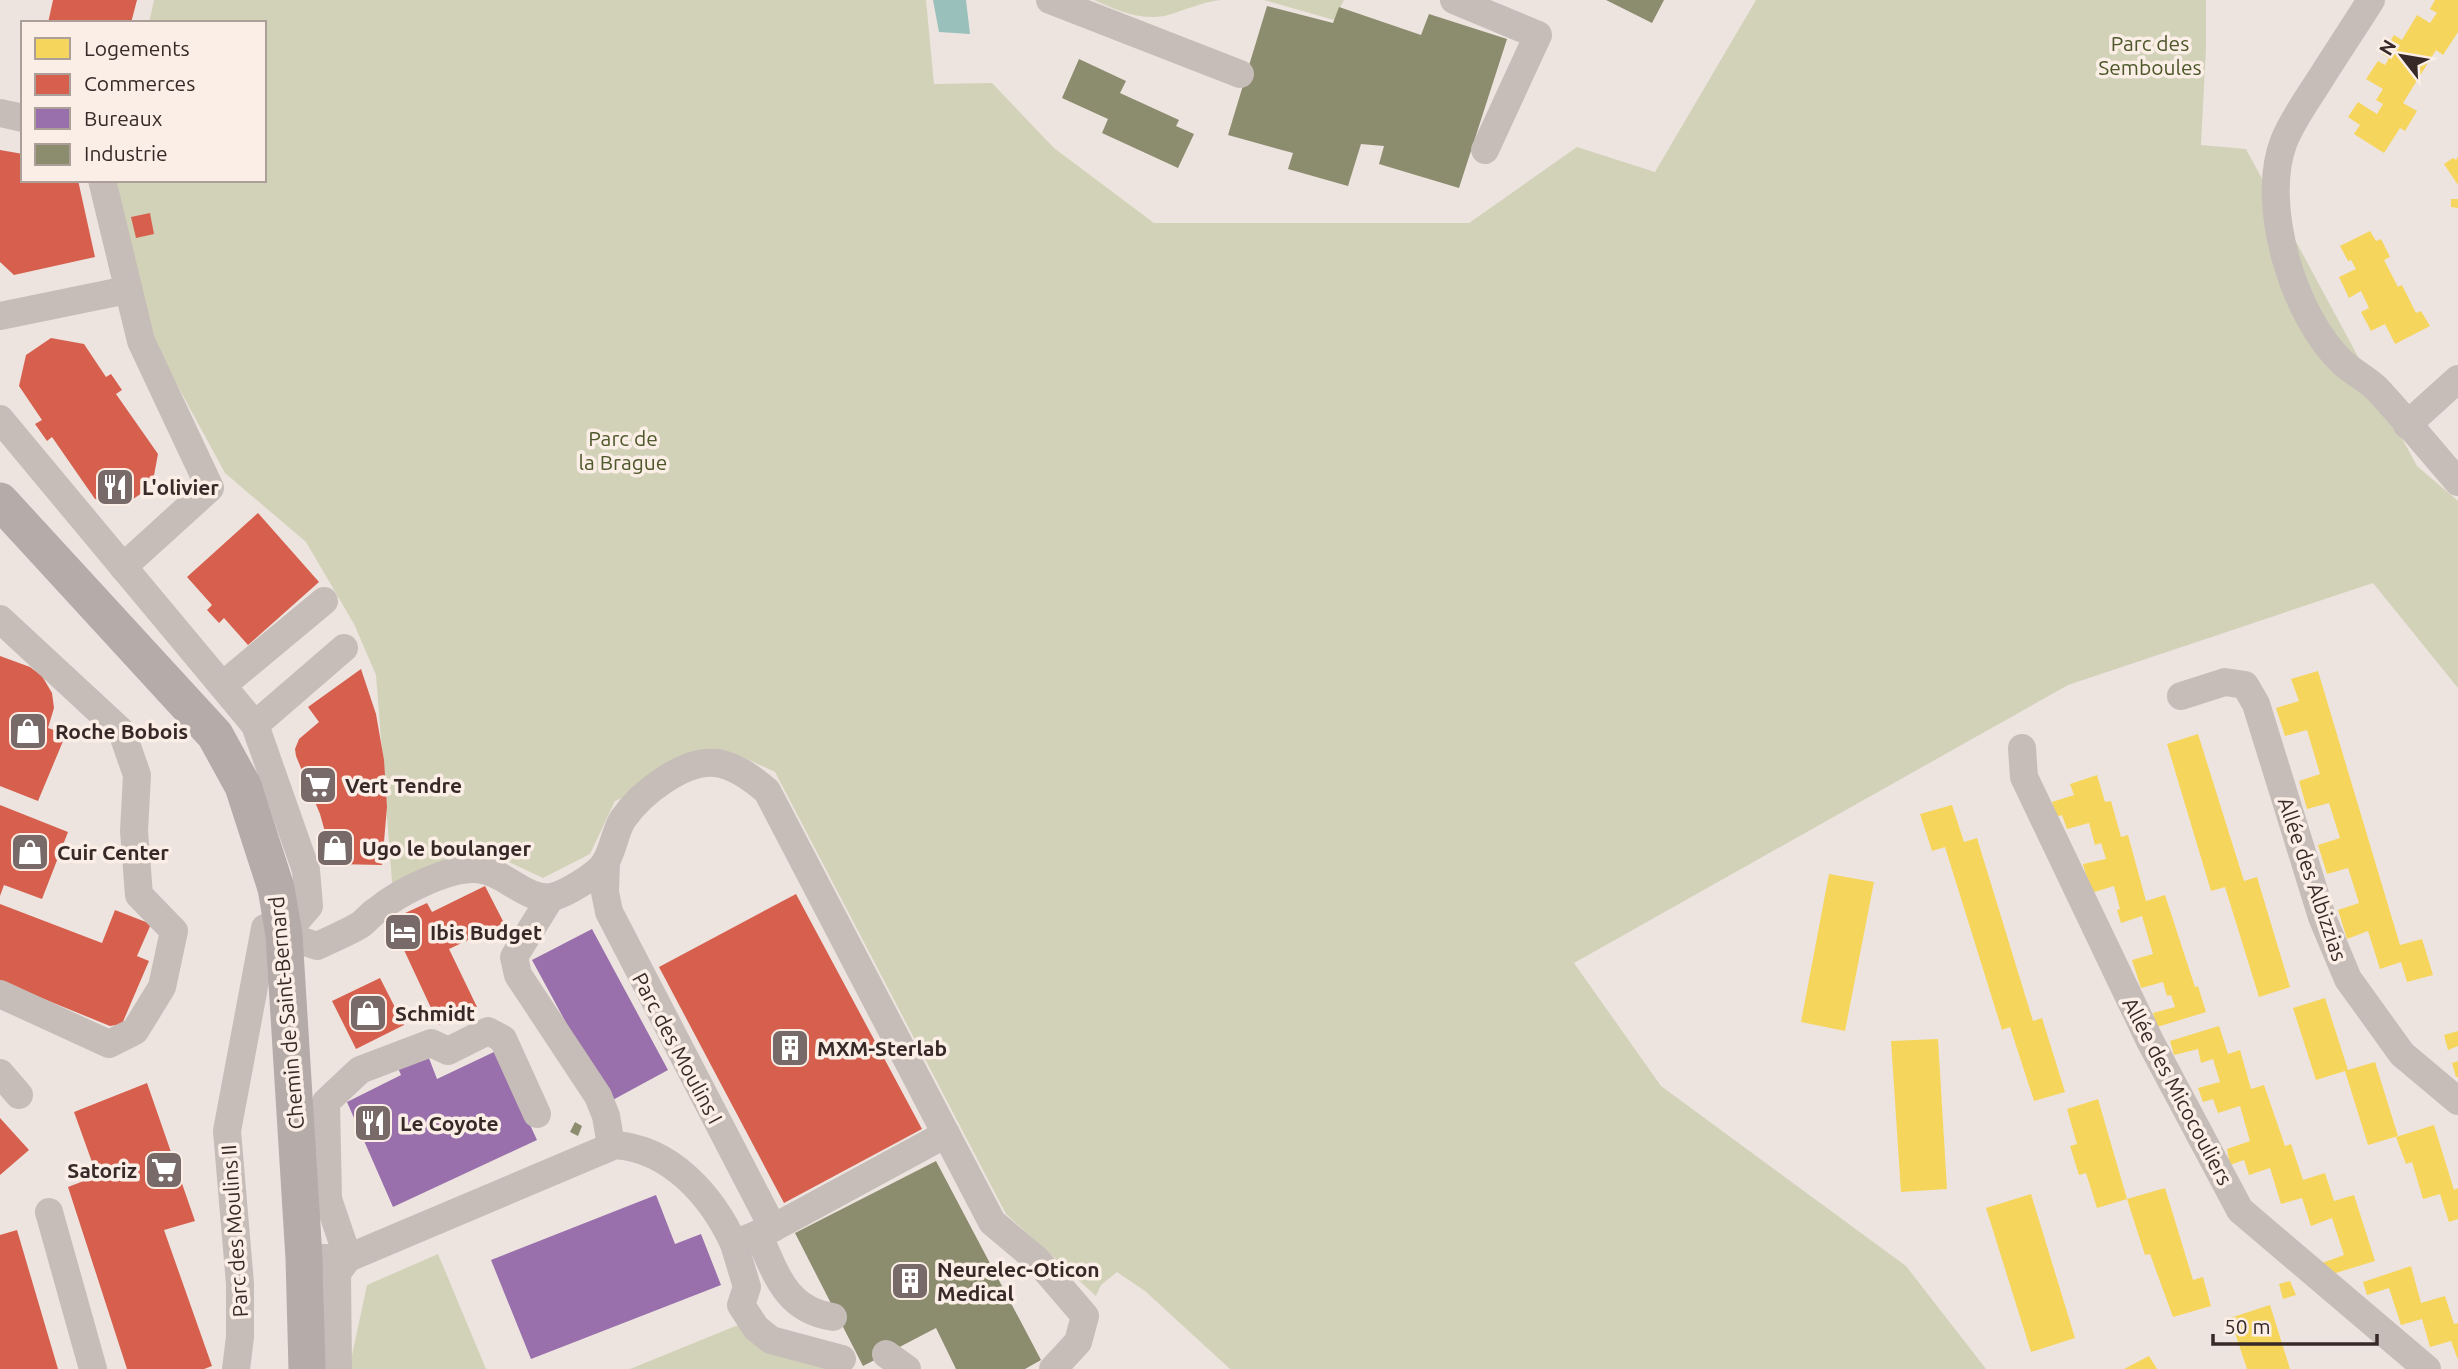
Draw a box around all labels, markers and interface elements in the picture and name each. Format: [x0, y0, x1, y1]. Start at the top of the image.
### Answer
legend [21, 21, 266, 182]
north arrow [2367, 21, 2437, 91]
park label: Parc des Semboules [2098, 31, 2202, 79]
text: N [2374, 35, 2401, 59]
text: Logements [84, 36, 190, 60]
text: Commerces [84, 71, 195, 95]
text: Bureaux [84, 106, 163, 130]
text: Industrie [84, 141, 168, 165]
park label: Parc de la Brague [579, 426, 667, 474]
restaurant icon: L'olivier [94, 466, 136, 508]
place label: L'olivier [142, 475, 219, 499]
shop icon: Roche Bobois [7, 710, 49, 752]
place label: Roche Bobois [55, 719, 188, 743]
supermarket icon: Vert Tendre [297, 764, 339, 806]
place label: Vert Tendre [345, 773, 462, 797]
street label: Allée des Albizzias [2274, 794, 2352, 964]
shop icon: Ugo le boulanger [314, 827, 356, 869]
shop icon: Cuir Center [9, 831, 51, 873]
place label: Ugo le boulanger [362, 836, 531, 860]
place label: Cuir Center [57, 840, 169, 864]
street label: Chemin de Saint-Bernard [264, 896, 308, 1130]
hotel icon: Ibis Budget [382, 911, 424, 953]
place label: Ibis Budget [430, 920, 542, 944]
street label: Parc des Moulins I [628, 968, 728, 1128]
shop icon: Schmidt [347, 992, 389, 1034]
street label: Allée des Micocouliers [2118, 993, 2238, 1189]
place label: Schmidt [395, 1001, 475, 1025]
building icon: MXM-Sterlab [769, 1027, 811, 1069]
place label: MXM-Sterlab [817, 1036, 947, 1060]
restaurant icon: Le Coyote [352, 1102, 394, 1144]
place label: Le Coyote [400, 1111, 499, 1135]
street label: Parc des Moulins II [216, 1144, 252, 1318]
supermarket icon: Satoriz [143, 1149, 185, 1191]
place label: Satoriz [67, 1158, 137, 1182]
place label: Neurelec-Oticon Medical [937, 1257, 1100, 1305]
building icon: Neurelec-Oticon Medical [889, 1260, 931, 1302]
scale bar [2213, 1302, 2378, 1346]
text: 50 m [2224, 1314, 2271, 1338]

